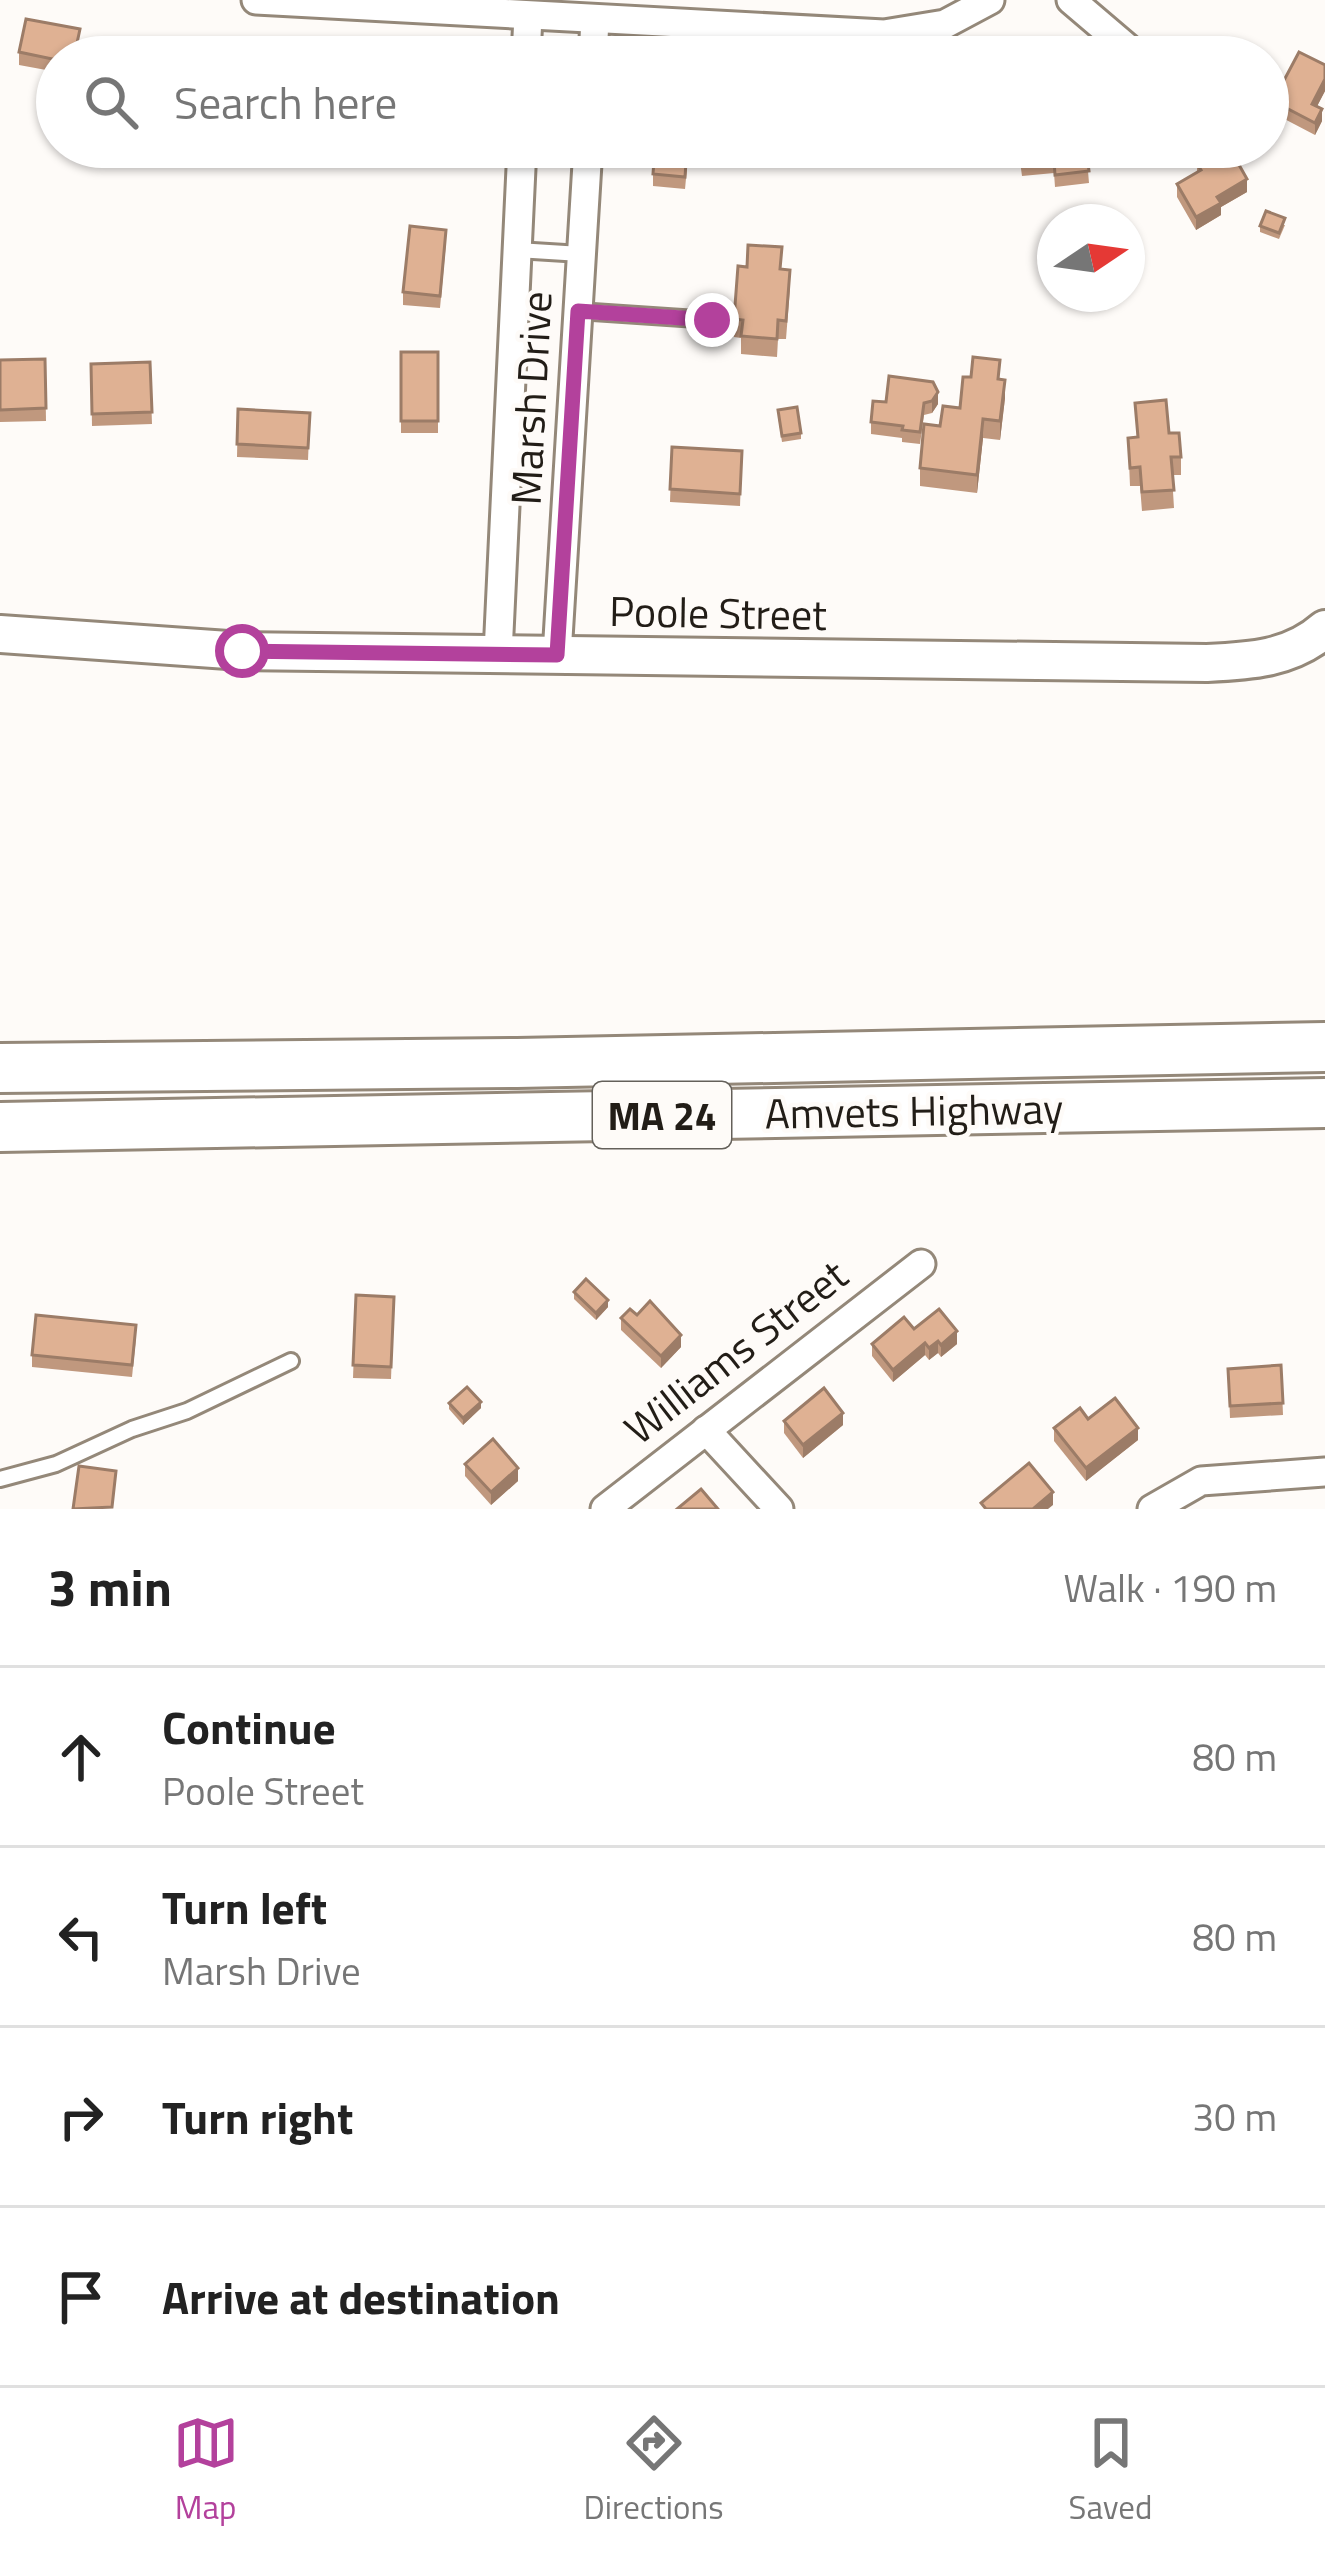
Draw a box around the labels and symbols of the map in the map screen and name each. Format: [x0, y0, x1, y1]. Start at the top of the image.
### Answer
north arrow [1037, 204, 1145, 312]
street label: Marsh Drive [492, 289, 568, 507]
route end [685, 293, 739, 347]
street label: Poole Street [609, 578, 828, 646]
route start [215, 624, 269, 678]
street label: Amvets Highway [764, 1075, 1064, 1145]
road number: MA 24 [593, 1082, 731, 1148]
street label: Williams Street [610, 1243, 861, 1459]

